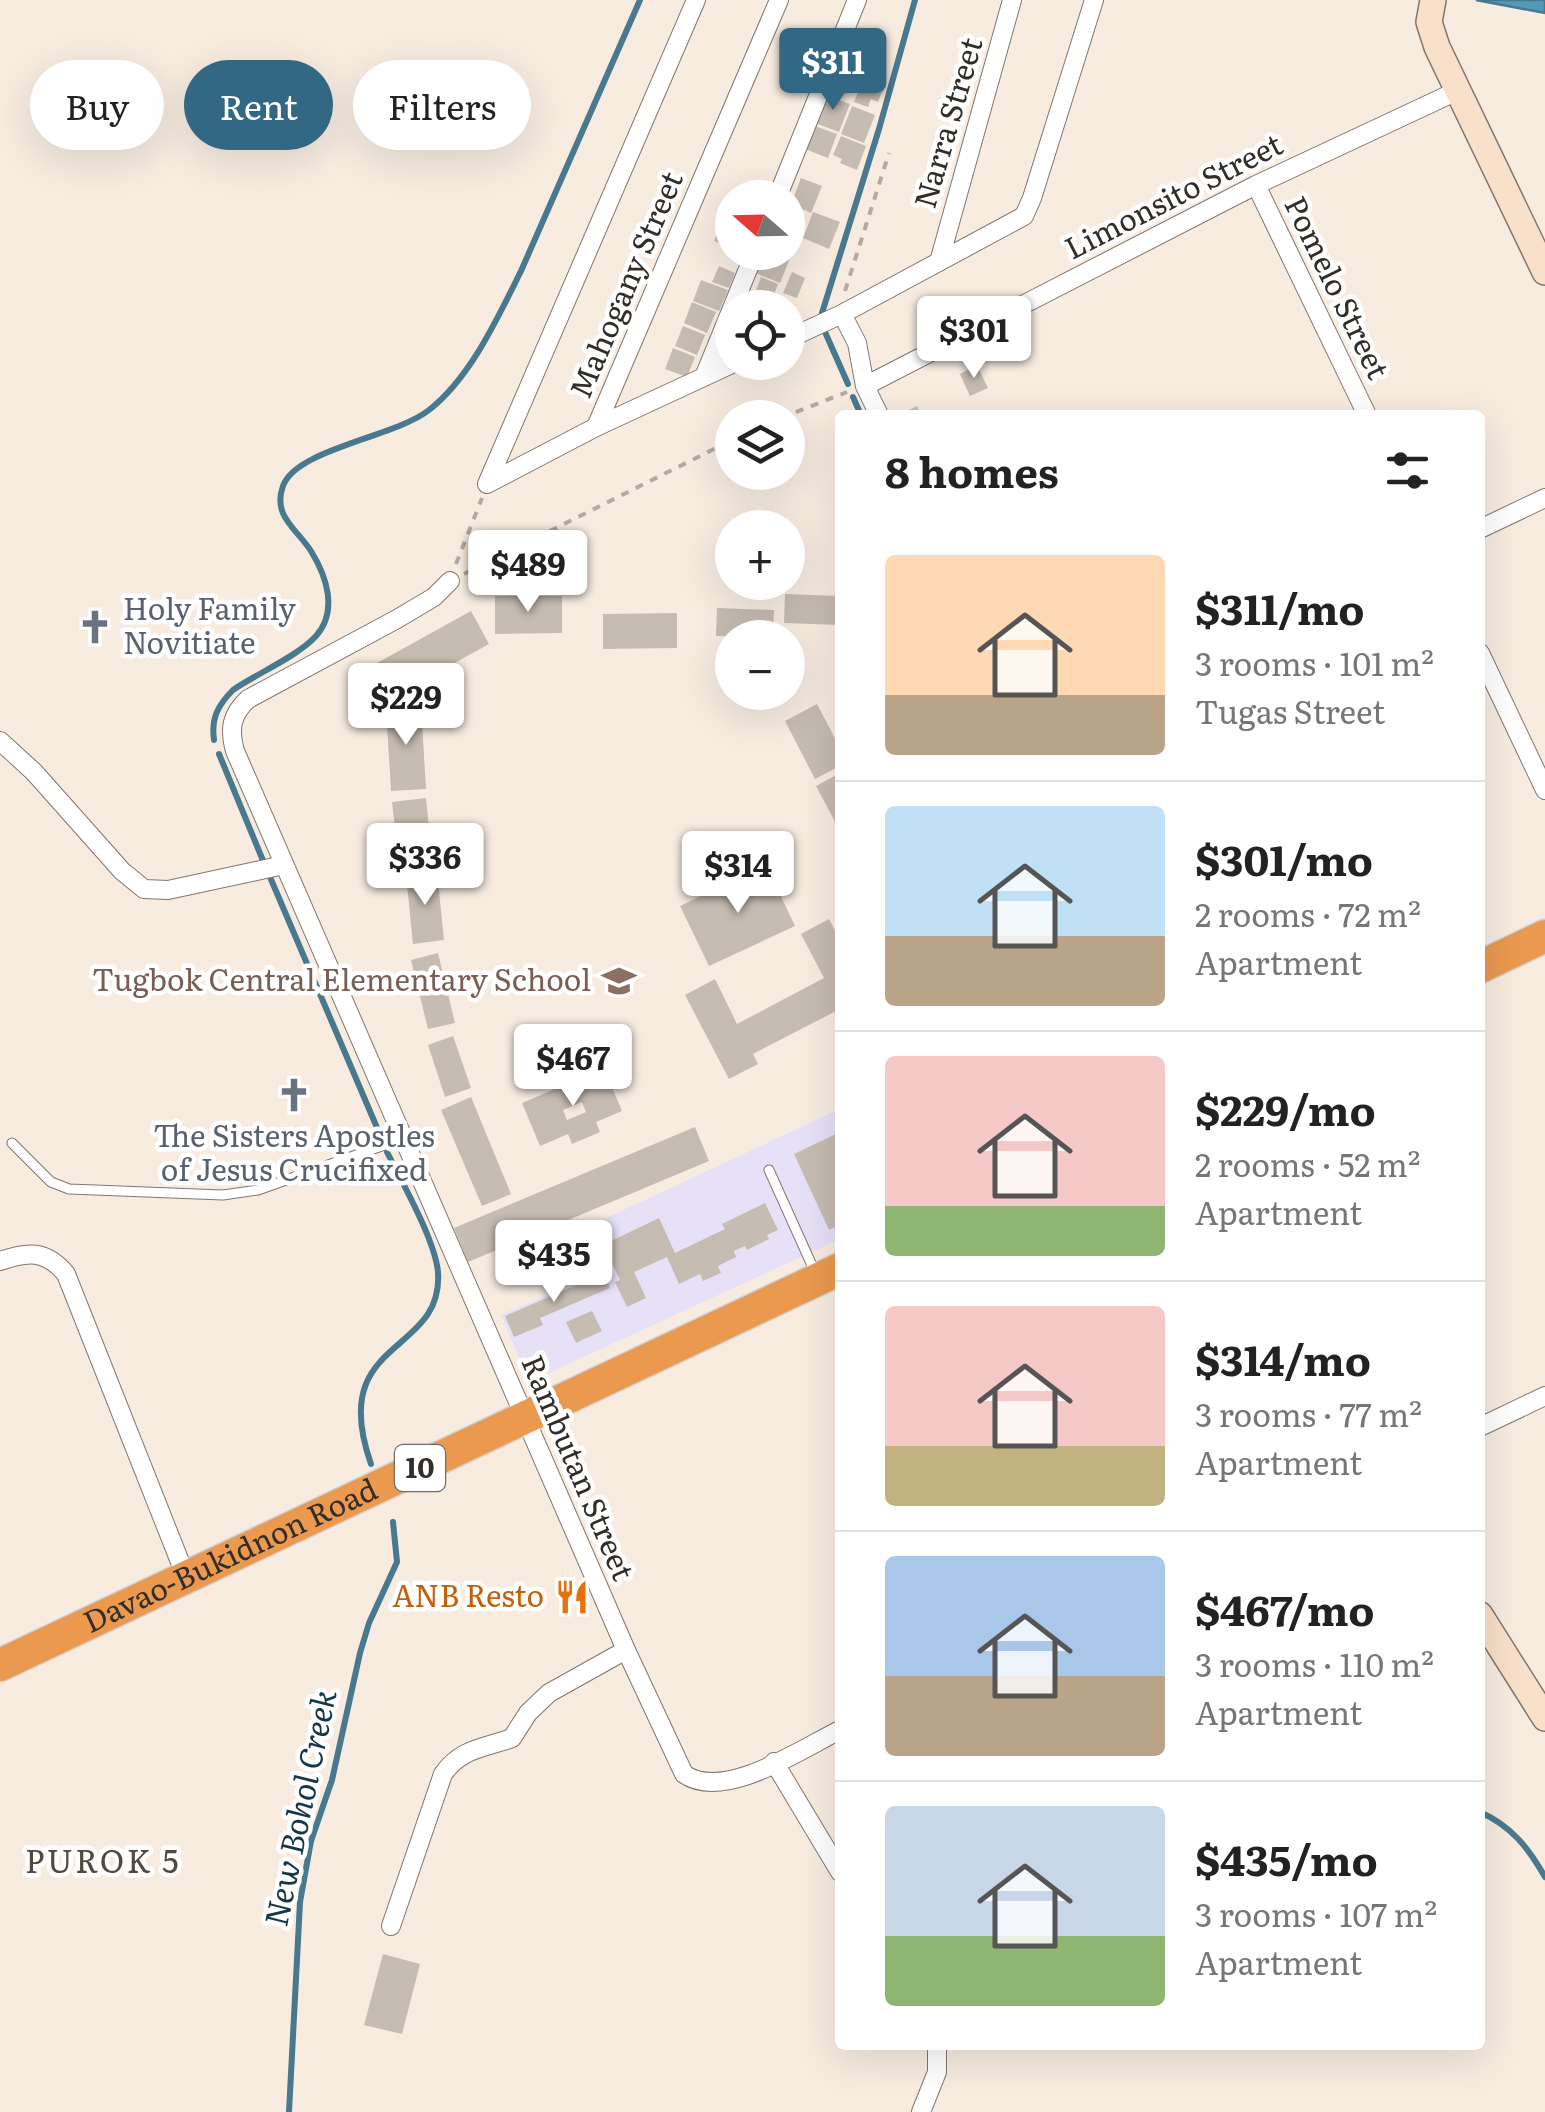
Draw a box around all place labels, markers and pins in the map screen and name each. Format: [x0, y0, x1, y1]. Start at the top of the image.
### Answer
pin: $311 [774, 28, 892, 113]
pin: $301 [915, 296, 1033, 381]
pin: $489 [469, 530, 587, 615]
place label: Holy Family Novitiate [123, 585, 297, 663]
church icon: Holy Family Novitiate [76, 608, 114, 646]
pin: $229 [347, 663, 465, 748]
pin: $336 [366, 823, 484, 908]
pin: $314 [679, 831, 797, 916]
place label: Tugbok Central Elementary School [92, 956, 591, 1000]
school or university icon: Tugbok Central Elementary School [600, 962, 638, 1000]
pin: $467 [514, 1024, 632, 1109]
church icon: The Sisters Apostles of Jesus Crucifixed [275, 1076, 313, 1114]
place label: The Sisters Apostles of Jesus Crucifixed [153, 1112, 435, 1190]
pin: $435 [495, 1220, 613, 1305]
place label: ANB Resto [392, 1572, 544, 1616]
restaurant icon: ANB Resto [553, 1578, 591, 1616]

